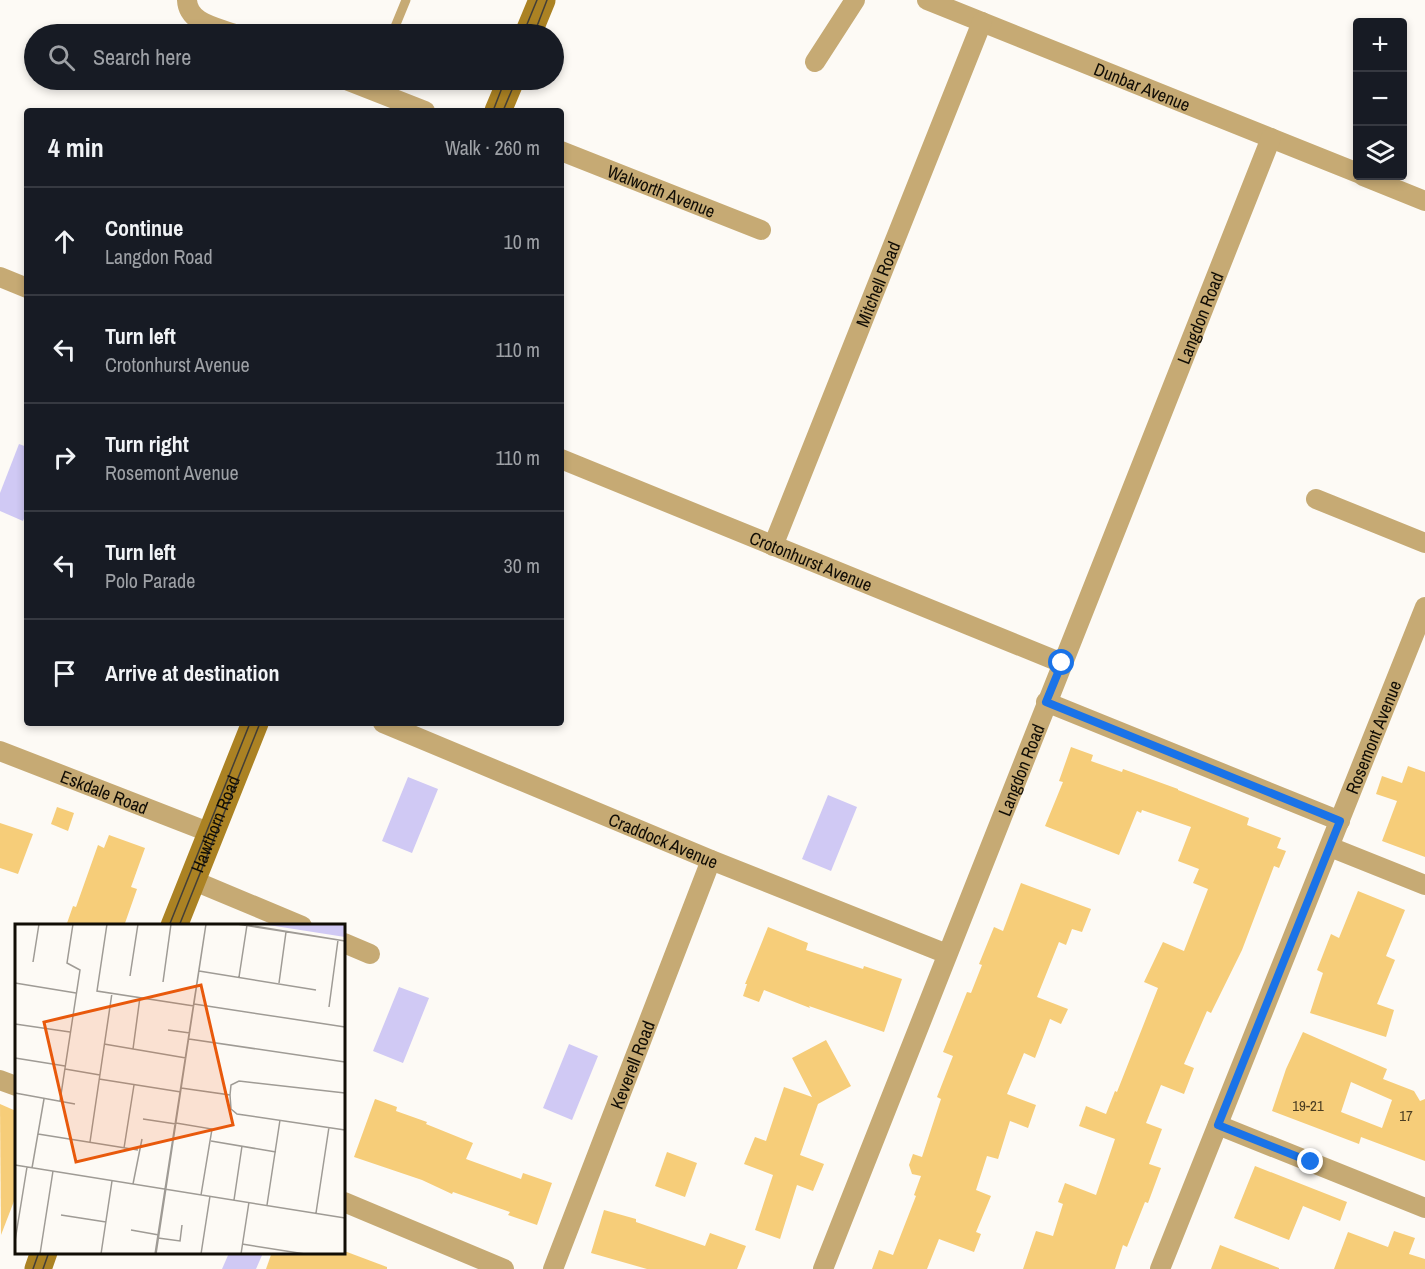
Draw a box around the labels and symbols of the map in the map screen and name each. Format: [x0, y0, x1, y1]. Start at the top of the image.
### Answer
street label: Dunbar Avenue [1090, 56, 1194, 117]
street label: Walworth Avenue [604, 158, 719, 223]
street label: Mitchell Road [849, 237, 906, 331]
street label: Langdon Road [1170, 268, 1229, 368]
street label: Crotonhurst Avenue [746, 525, 876, 597]
route start [1048, 649, 1074, 675]
street label: Rosemont Avenue [1339, 676, 1407, 798]
street label: Langdon Road [991, 720, 1050, 819]
street label: Eskdale Road [57, 763, 152, 820]
street label: Hawthorn Road [184, 772, 245, 876]
street label: Craddock Avenue [605, 806, 722, 874]
inset map [15, 924, 345, 1254]
street label: Keverell Road [604, 1017, 660, 1113]
house number: 19-21 [1292, 1095, 1324, 1116]
house number: 17 [1399, 1105, 1413, 1126]
route end [1297, 1148, 1323, 1174]

